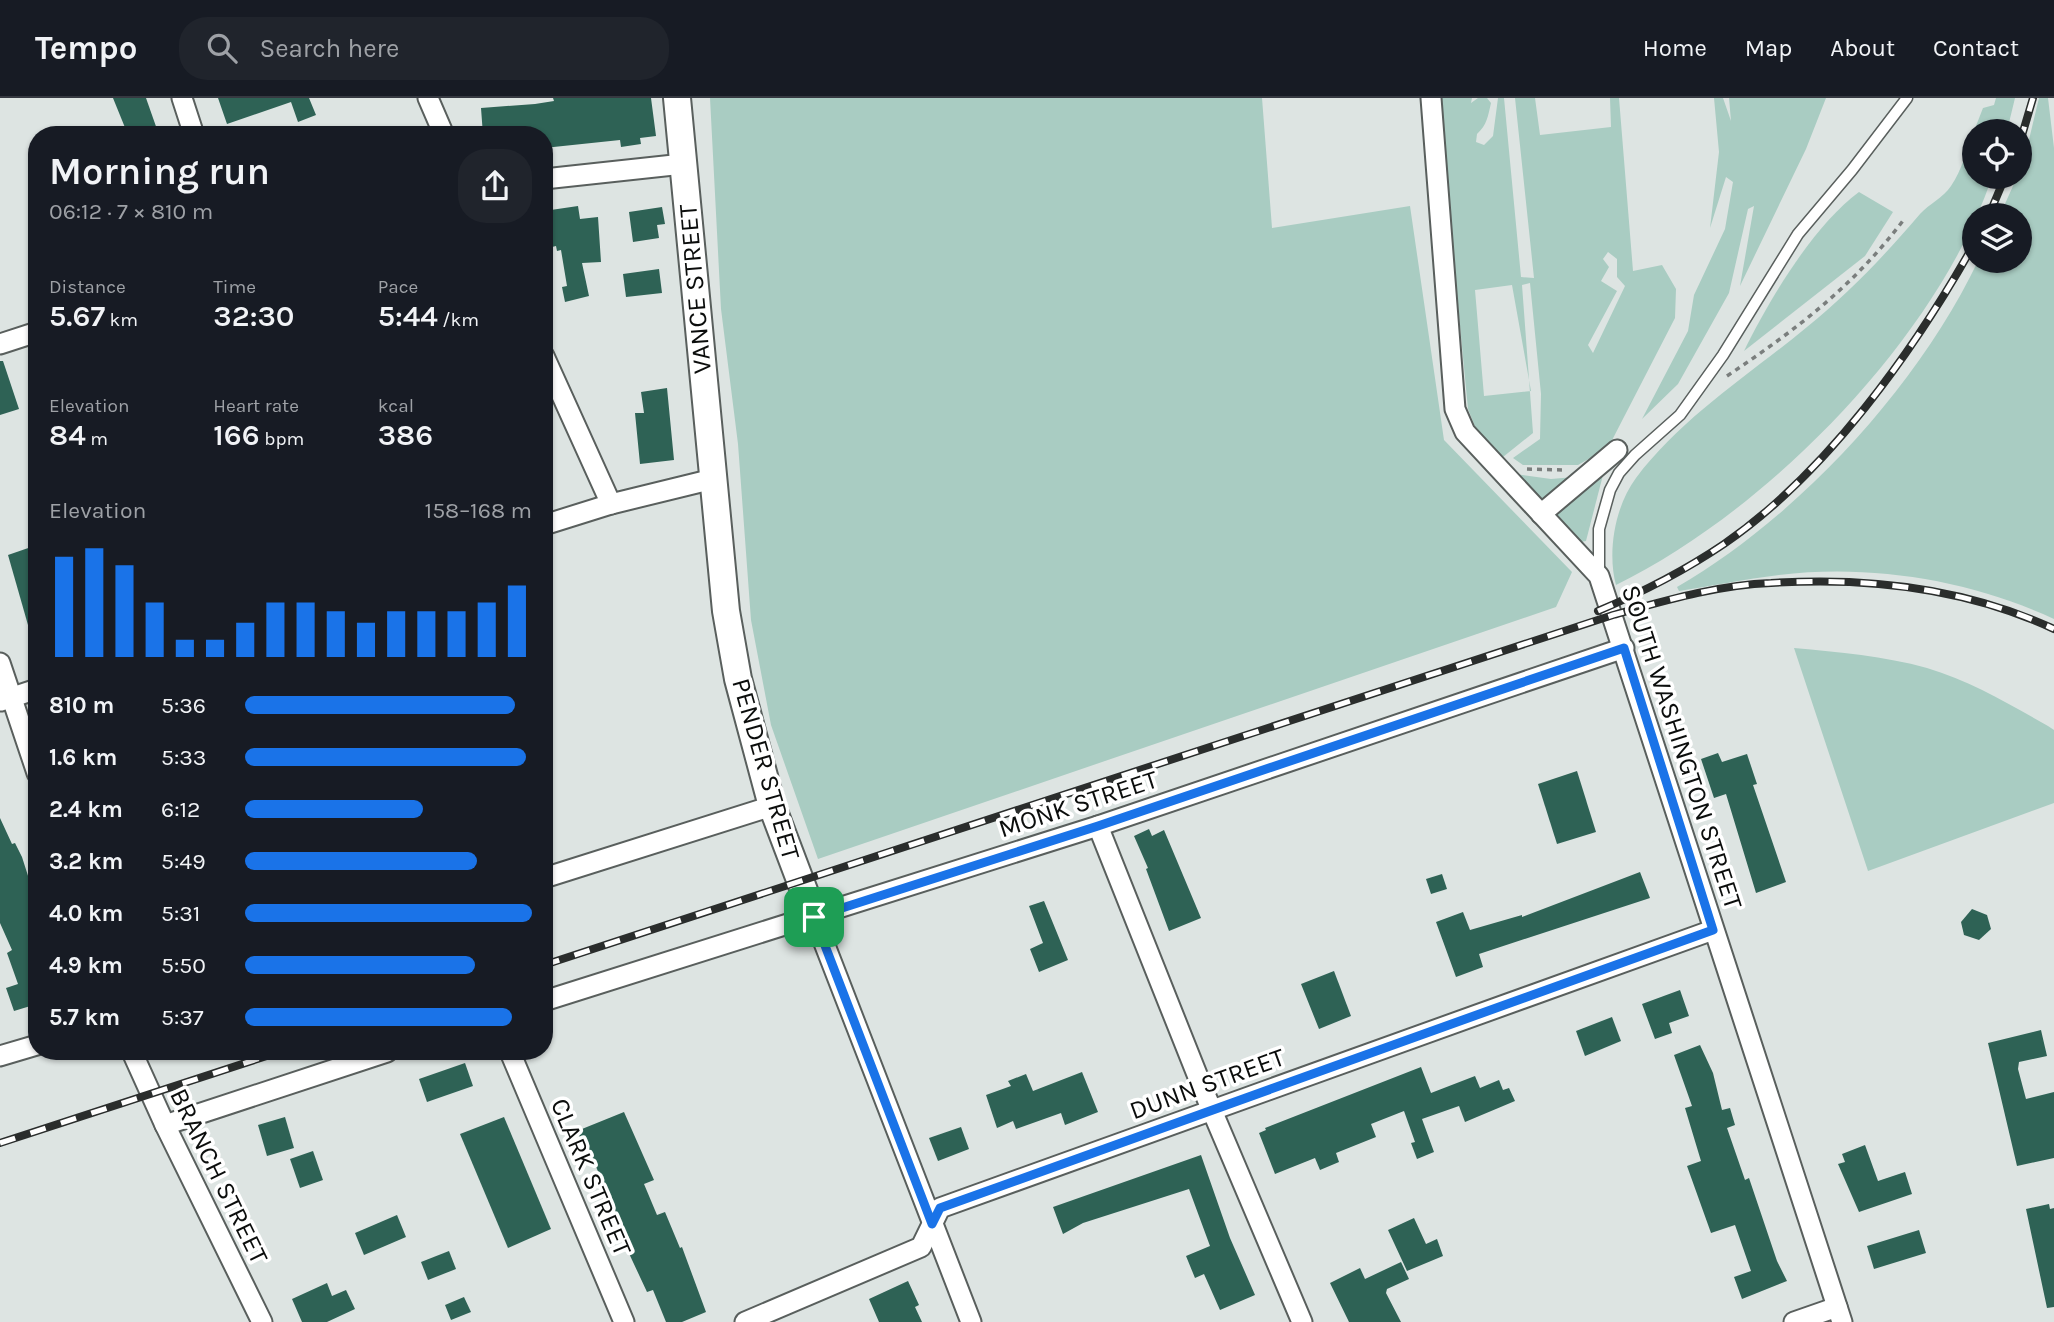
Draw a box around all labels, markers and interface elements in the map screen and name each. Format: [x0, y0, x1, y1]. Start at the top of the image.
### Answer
search box [179, 17, 669, 80]
text: Tempo [35, 29, 137, 67]
icon: search [203, 29, 241, 67]
text: Search here [259, 33, 399, 64]
text: Home [1643, 34, 1707, 62]
text: Map [1745, 34, 1792, 62]
text: About [1830, 34, 1895, 62]
text: Contact [1933, 34, 2019, 62]
map controls [1962, 119, 2032, 273]
button: locate [1962, 119, 2032, 189]
text: Morning run [49, 149, 270, 194]
button: share [458, 149, 532, 223]
text: 06:12 · 7 × 810 m [49, 198, 213, 225]
street label: VANCE STREET [672, 203, 718, 375]
button: layers [1962, 203, 2032, 273]
text: Distance [49, 276, 126, 298]
text: Time [213, 276, 256, 298]
text: Pace [378, 276, 418, 298]
text: 5.67 [49, 298, 105, 334]
text: 32:30 [213, 298, 295, 334]
text: 5:44 [378, 298, 438, 334]
text: km [105, 309, 138, 331]
text: /km [438, 309, 479, 331]
text: Elevation [49, 395, 129, 417]
text: Heart rate [213, 395, 299, 417]
text: kcal [378, 395, 414, 417]
text: 84 [49, 417, 86, 453]
text: 166 [213, 417, 260, 453]
text: 386 [378, 417, 433, 453]
text: m [86, 428, 108, 450]
text: bpm [260, 428, 304, 450]
text: Elevation [49, 497, 146, 524]
text: 158–168 m [425, 497, 532, 524]
street label: SOUTH WASHINGTON STREET [1615, 581, 1749, 913]
street label: PENDER STREET [725, 675, 807, 863]
text: 810 m [49, 692, 114, 719]
text: 5:36 [161, 692, 206, 719]
text: 1.6 km [49, 744, 117, 771]
text: 5:33 [161, 744, 206, 771]
street label: MONK STREET [995, 764, 1161, 844]
text: 2.4 km [49, 796, 123, 823]
text: 6:12 [161, 796, 200, 823]
text: 3.2 km [49, 848, 123, 875]
text: 5:49 [161, 848, 205, 875]
pin [784, 887, 844, 947]
icon: arrive [795, 898, 833, 936]
text: 4.0 km [49, 900, 123, 927]
text: 5:31 [161, 900, 200, 927]
text: 4.9 km [49, 952, 123, 979]
text: 5:50 [161, 952, 206, 979]
text: 5.7 km [49, 1004, 120, 1031]
text: 5:37 [161, 1004, 204, 1031]
street label: DUNN STREET [1125, 1042, 1289, 1126]
street label: BRANCH STREET [163, 1083, 275, 1269]
street label: CLARK STREET [544, 1094, 638, 1260]

